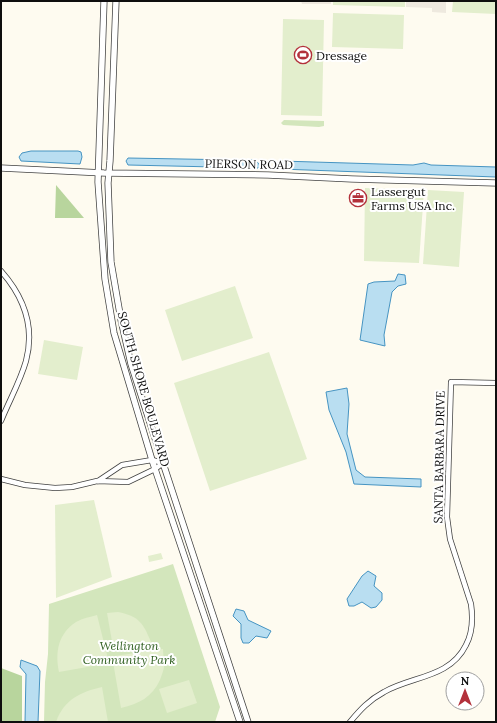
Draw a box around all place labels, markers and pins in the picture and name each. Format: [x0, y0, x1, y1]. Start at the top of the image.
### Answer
sports icon: Dressage [293, 45, 313, 65]
place label: Dressage [316, 48, 367, 63]
place label: Lassergut Farms USA Inc. [371, 184, 455, 213]
office icon: Lassergut Farms USA Inc. [348, 188, 368, 208]

